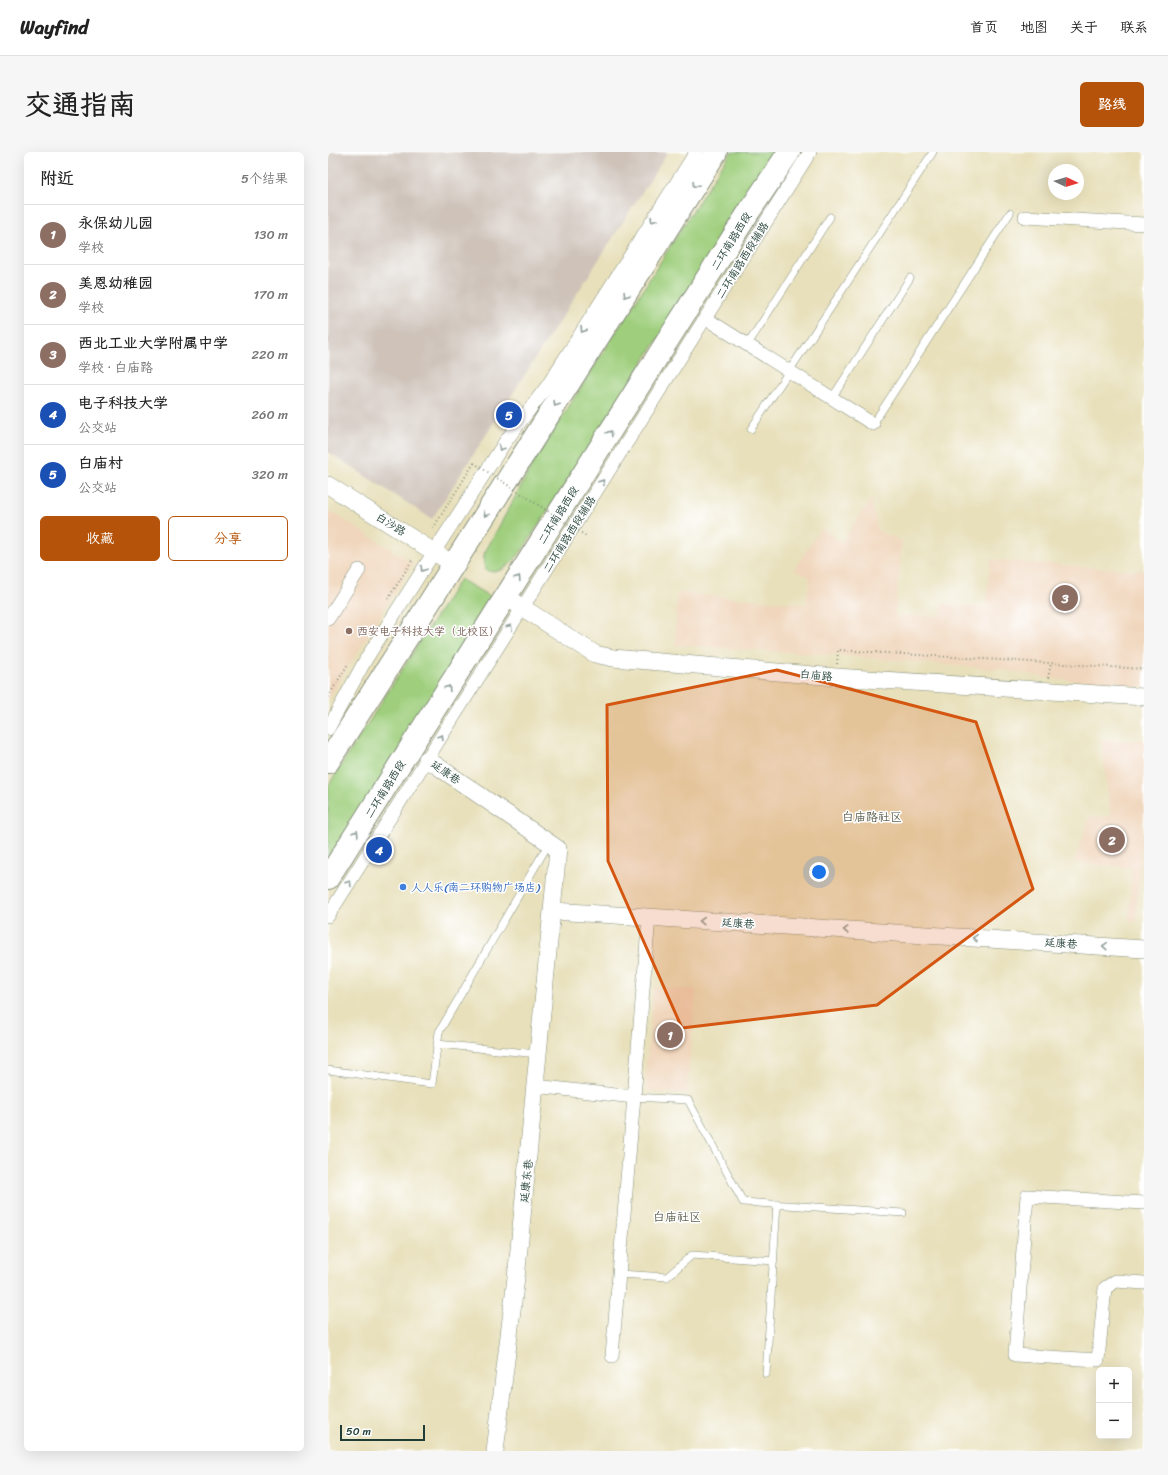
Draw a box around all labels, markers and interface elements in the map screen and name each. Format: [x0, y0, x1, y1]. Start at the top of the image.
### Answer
text: Wayfind [20, 11, 88, 44]
text: 首页 [970, 15, 998, 40]
text: 地图 [1020, 15, 1048, 40]
text: 关于 [1070, 15, 1098, 40]
text: 联系 [1120, 15, 1148, 40]
text: 交通指南 [24, 80, 136, 129]
button: 路线 [1080, 82, 1144, 127]
text: 附近 [40, 163, 74, 193]
north arrow [1048, 164, 1084, 200]
text: 5个结果 [241, 167, 288, 190]
one-way arrow [693, 181, 700, 188]
street label: 二环南路西段 [706, 208, 757, 274]
text: 永保幼儿园 [78, 210, 153, 236]
one-way arrow [650, 216, 658, 223]
street label: 二环南路西段辅路 [711, 218, 774, 303]
text: 1 [50, 223, 56, 246]
text: 130 m [254, 223, 288, 246]
text: 学校 [78, 236, 104, 259]
text: 美恩幼稚园 [78, 270, 153, 296]
text: 2 [49, 283, 57, 306]
text: 170 m [253, 283, 288, 306]
one-way arrow [623, 291, 630, 298]
text: 学校 [78, 296, 104, 319]
one-way arrow [580, 326, 588, 333]
text: 西北工业大学附属中学 [78, 330, 228, 356]
text: 3 [49, 343, 57, 366]
text: 220 m [251, 343, 288, 366]
text: 学校 · 白庙路 [78, 356, 153, 379]
text: 电子科技大学 [78, 390, 168, 416]
pin: 5 [496, 400, 522, 430]
one-way arrow [554, 400, 561, 407]
text: 4 [49, 403, 57, 426]
text: 260 m [252, 403, 288, 426]
text: 公交站 [78, 416, 117, 439]
one-way arrow [605, 430, 612, 437]
one-way arrow [499, 444, 506, 451]
text: 白庙村 [78, 450, 123, 476]
text: 5 [49, 463, 57, 486]
text: 320 m [252, 463, 288, 486]
text: 公交站 [78, 476, 117, 499]
one-way arrow [597, 479, 604, 486]
street label: 二环南路西段 [533, 482, 584, 548]
street label: 二环南路西段辅路 [538, 492, 601, 577]
street label: 白沙路 [372, 508, 410, 541]
one-way arrow [483, 510, 491, 517]
button: 收藏 [40, 516, 160, 561]
button: 分享 [168, 516, 288, 561]
one-way arrow [420, 565, 428, 572]
one-way arrow [513, 575, 520, 582]
pin: 3 [1052, 583, 1078, 613]
place label: 西安电子科技大学（北校区） [357, 622, 500, 641]
one-way arrow [505, 624, 513, 631]
marker: 西安电子科技大学（北校区） [344, 626, 354, 636]
street label: 白庙路 [799, 665, 833, 686]
one-way arrow [444, 685, 451, 692]
one-way arrow [436, 734, 443, 741]
street label: 延康巷 [427, 755, 465, 790]
street label: 二环南路西段 [360, 756, 411, 822]
district label: 白庙路社区 [842, 806, 902, 828]
pin: 2 [1099, 825, 1125, 855]
one-way arrow [352, 830, 359, 837]
pin: 4 [366, 835, 392, 865]
your location [809, 862, 829, 882]
place label: 人人乐(南二环购物广场店) [411, 878, 541, 897]
one-way arrow [344, 880, 352, 887]
marker: 人人乐(南二环购物广场店) [398, 882, 408, 892]
street label: 延康巷 [721, 913, 755, 934]
one-way arrow [699, 916, 705, 925]
one-way arrow [843, 925, 849, 934]
street label: 延康巷 [1044, 933, 1078, 954]
one-way arrow [972, 934, 978, 942]
one-way arrow [1102, 942, 1108, 951]
pin: 1 [657, 1020, 683, 1050]
street label: 延康东巷 [515, 1158, 538, 1204]
district label: 白庙社区 [653, 1206, 701, 1228]
map controls [1096, 1367, 1132, 1439]
button: + [1096, 1367, 1132, 1403]
button: − [1096, 1403, 1132, 1439]
text: 50 m [346, 1422, 371, 1441]
scale bar [340, 1423, 425, 1442]

